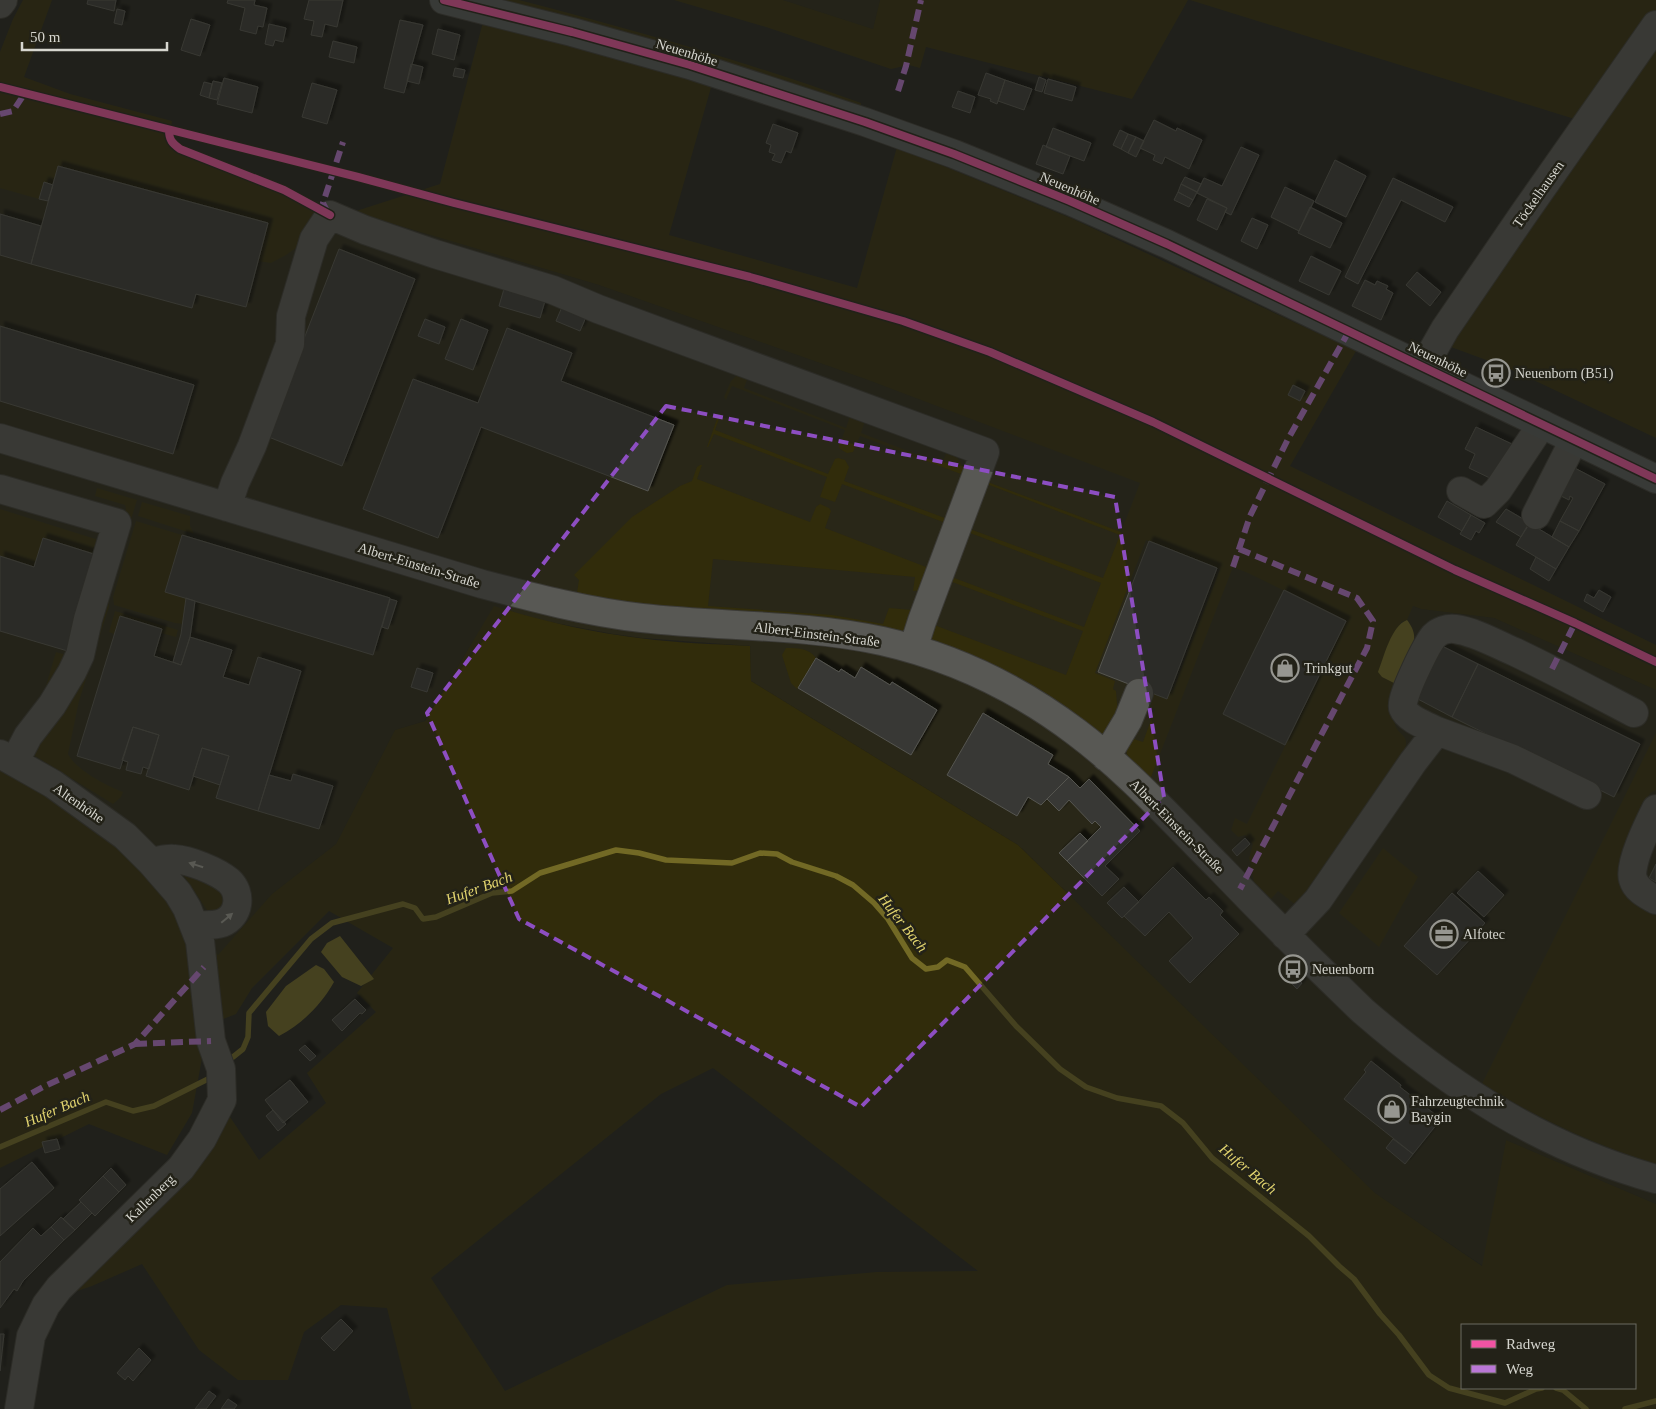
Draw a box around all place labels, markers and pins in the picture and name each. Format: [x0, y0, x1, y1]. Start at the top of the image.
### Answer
bus stop icon: Neuenborn (B51) [1481, 358, 1511, 388]
place label: Neuenborn (B51) [1515, 366, 1614, 382]
shop icon: Trinkgut [1270, 653, 1300, 683]
place label: Trinkgut [1304, 661, 1353, 676]
office icon: Alfotec [1429, 919, 1459, 949]
place label: Alfotec [1463, 927, 1505, 942]
bus stop icon: Neuenborn [1278, 954, 1308, 984]
place label: Neuenborn [1312, 962, 1374, 977]
shop icon: Fahrzeugtechnik Baygin [1377, 1094, 1407, 1124]
place label: Fahrzeugtechnik Baygin [1411, 1094, 1504, 1125]

